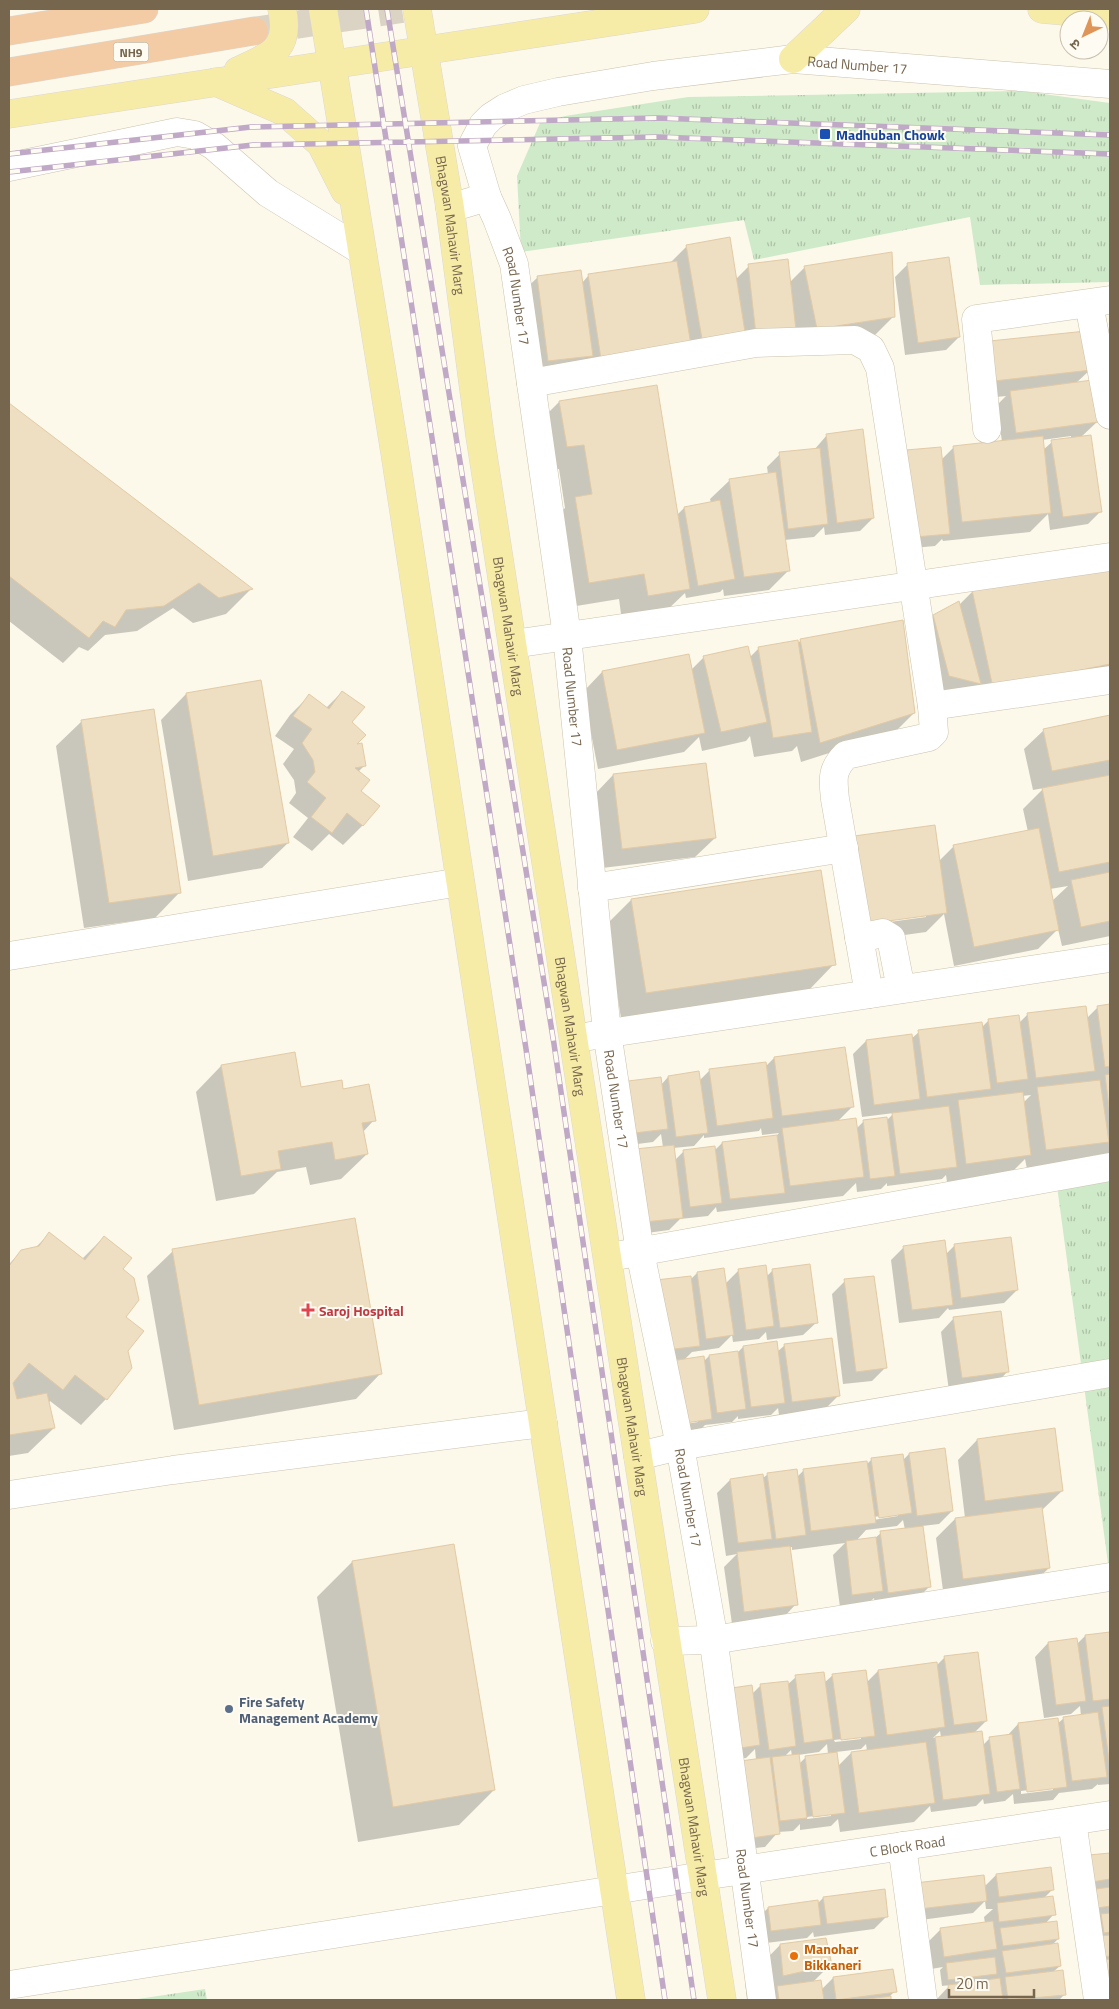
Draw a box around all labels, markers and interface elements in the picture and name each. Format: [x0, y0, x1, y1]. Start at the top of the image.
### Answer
north arrow [1059, 10, 1109, 60]
text: उ [1064, 34, 1085, 55]
road number: NH9 [114, 42, 148, 62]
street label: Road Number 17 [807, 50, 908, 78]
place label: Madhuban Chowk [836, 124, 946, 145]
marker: Madhuban Chowk [818, 127, 832, 141]
street label: Bhagwan Mahavir Marg [431, 154, 472, 296]
street label: Road Number 17 [498, 243, 536, 346]
street label: Bhagwan Mahavir Marg [488, 555, 531, 697]
street label: Road Number 17 [558, 646, 589, 748]
street label: Bhagwan Mahavir Marg [550, 955, 592, 1097]
street label: Road Number 17 [599, 1048, 635, 1150]
place label: Saroj Hospital [319, 1300, 404, 1321]
marker: Saroj Hospital [301, 1303, 315, 1317]
street label: Bhagwan Mahavir Marg [612, 1356, 654, 1498]
street label: Road Number 17 [670, 1447, 708, 1549]
place label: Fire Safety Management Academy [239, 1691, 378, 1728]
marker: Fire Safety Management Academy [223, 1703, 235, 1715]
street label: Bhagwan Mahavir Marg [674, 1756, 716, 1898]
street label: C Block Road [868, 1829, 946, 1861]
street label: Road Number 17 [731, 1847, 765, 1949]
place label: Manohar Bikkaneri [804, 1938, 861, 1975]
marker: Manohar Bikkaneri [788, 1950, 800, 1962]
scale bar [949, 1966, 1034, 1998]
text: 20 m [956, 1972, 989, 1995]

